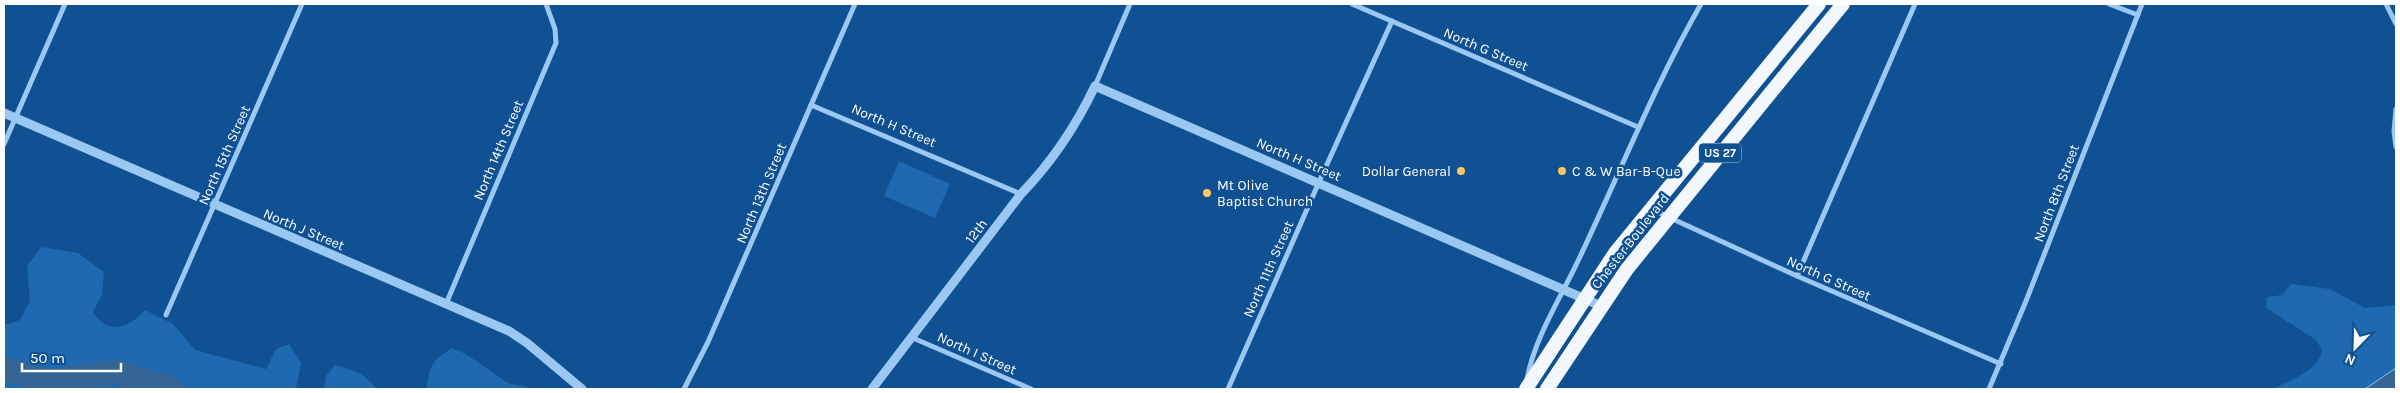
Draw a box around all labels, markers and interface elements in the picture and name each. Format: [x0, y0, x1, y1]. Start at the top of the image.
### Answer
street label: North G Street [1441, 24, 1531, 75]
street label: North 14th Street [470, 98, 527, 203]
street label: North H Street [849, 100, 939, 151]
street label: North 15th Street [195, 103, 254, 208]
street label: North H Street [1254, 134, 1344, 185]
street label: North 13th Street [733, 140, 790, 246]
street label: North 8th Street [2030, 142, 2083, 244]
road number: US 27 [1699, 144, 1741, 162]
place label: Dollar General [1362, 163, 1451, 180]
place label: C & W Bar-B-Que [1572, 163, 1681, 180]
marker: Dollar General [1455, 165, 1467, 177]
marker: C & W Bar-B-Que [1556, 165, 1568, 177]
place label: Mt Olive Baptist Church [1217, 177, 1313, 210]
marker: Mt Olive Baptist Church [1201, 187, 1213, 199]
street label: Chester Boulevard [1588, 190, 1673, 292]
street label: North J Street [261, 205, 347, 254]
street label: 12th [962, 216, 991, 247]
street label: North 11th Street [1240, 218, 1297, 320]
street label: North G Street [1784, 252, 1873, 305]
north arrow [2330, 323, 2380, 373]
street label: North I Street [935, 328, 1019, 379]
scale bar [22, 340, 121, 372]
text: 50 m [30, 349, 65, 367]
text: N [2342, 350, 2358, 369]

